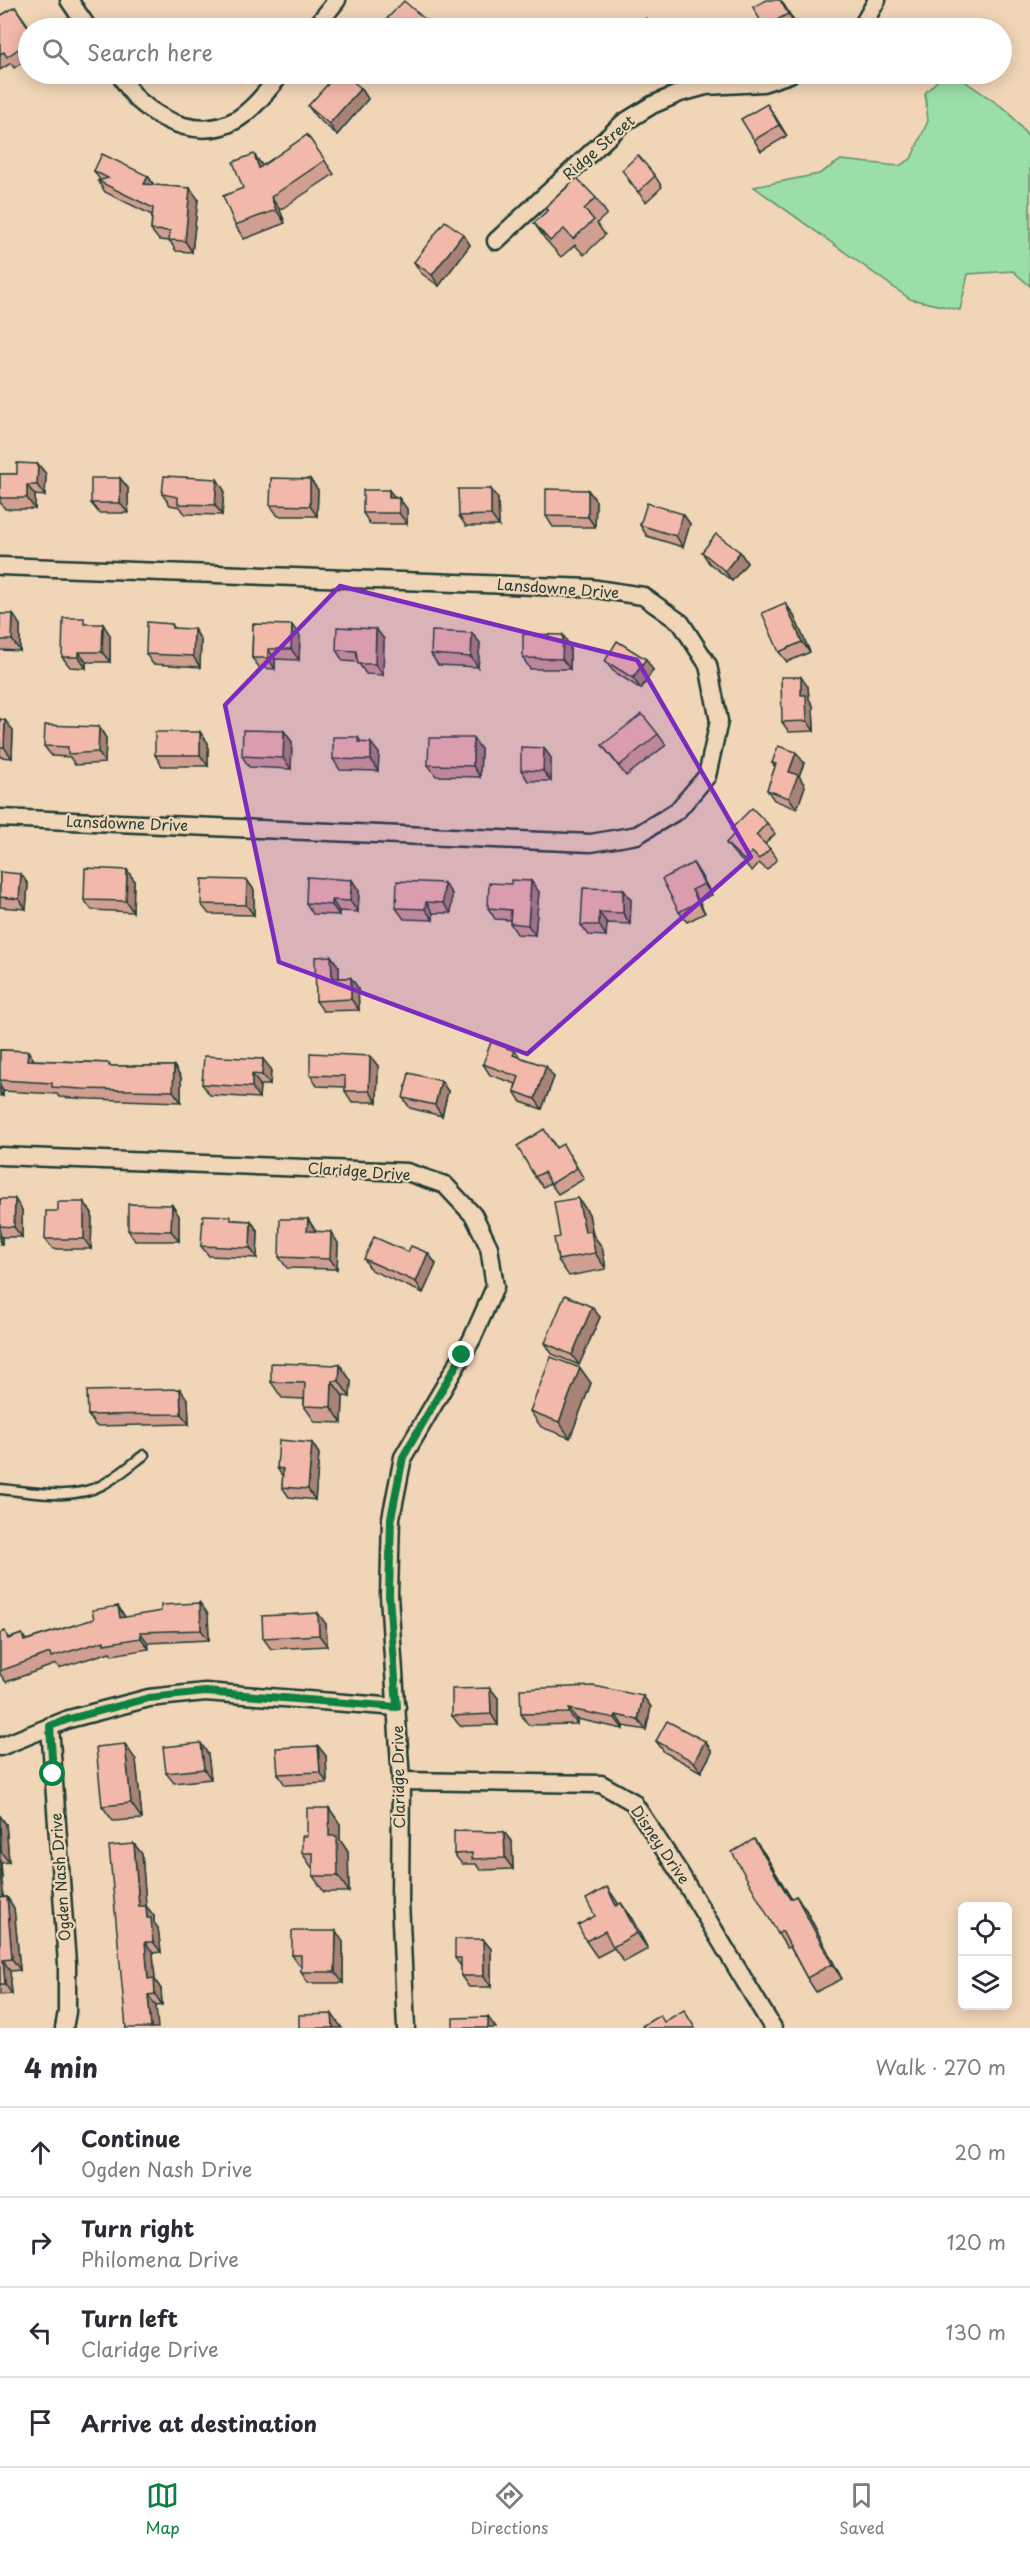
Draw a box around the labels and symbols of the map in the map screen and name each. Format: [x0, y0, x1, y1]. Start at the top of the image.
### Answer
street label: Ridge Street [557, 109, 639, 185]
street label: Lansdowne Drive [496, 572, 620, 603]
street label: Lansdowne Drive [65, 809, 189, 836]
street label: Claridge Drive [307, 1155, 411, 1186]
route end [448, 1341, 474, 1367]
street label: Claridge Drive [385, 1725, 410, 1829]
route start [39, 1760, 65, 1786]
street label: Disney Drive [626, 1800, 696, 1888]
street label: Ogden Nash Drive [44, 1812, 75, 1942]

